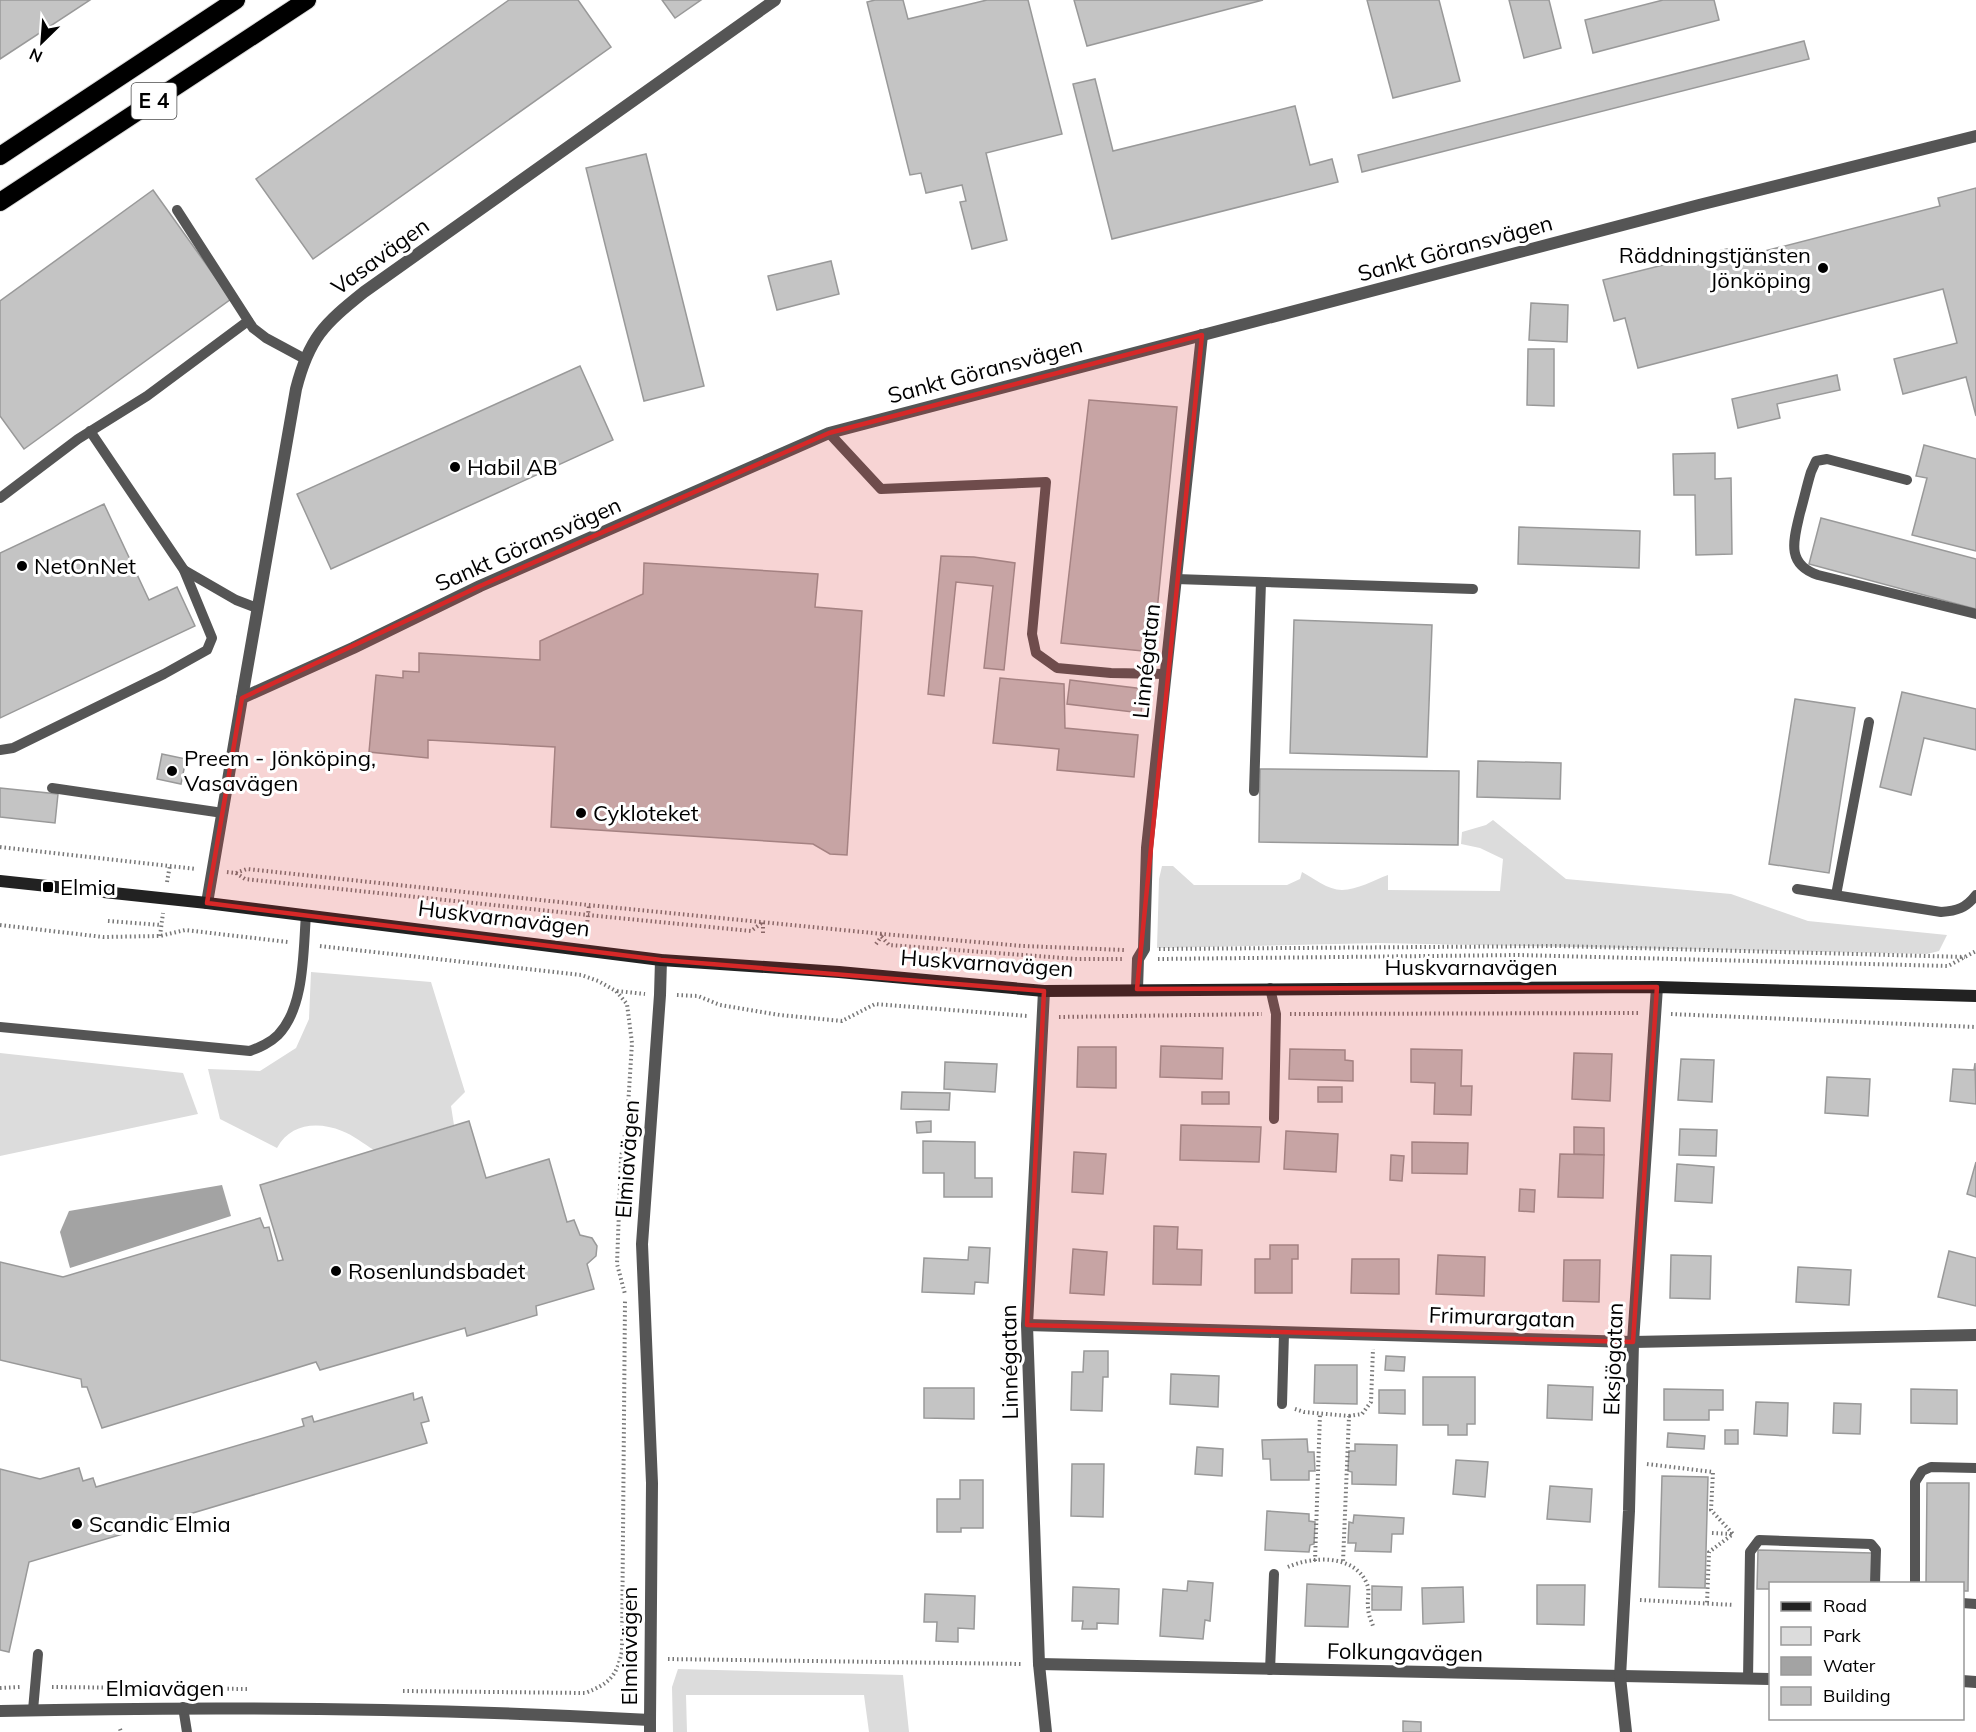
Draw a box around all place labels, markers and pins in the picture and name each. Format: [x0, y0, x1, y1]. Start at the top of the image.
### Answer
place label: Räddningstjänsten Jönköping [1619, 241, 1811, 294]
marker: Räddningstjänsten Jönköping [1816, 261, 1830, 275]
place label: Habil AB [467, 453, 558, 481]
marker: Habil AB [448, 460, 462, 474]
place label: NetOnNet [34, 552, 136, 580]
marker: NetOnNet [15, 559, 29, 573]
place label: Preem - Jönköping, Vasavägen [184, 744, 376, 797]
marker: Preem - Jönköping, Vasavägen [165, 764, 179, 778]
place label: Cykloteket [593, 799, 699, 827]
marker: Cykloteket [574, 806, 588, 820]
place label: Elmia [60, 873, 116, 901]
marker: Elmia [41, 880, 55, 894]
place label: Rosenlundsbadet [348, 1257, 526, 1285]
marker: Rosenlundsbadet [329, 1264, 343, 1278]
place label: Scandic Elmia [89, 1510, 231, 1538]
marker: Scandic Elmia [70, 1517, 84, 1531]

